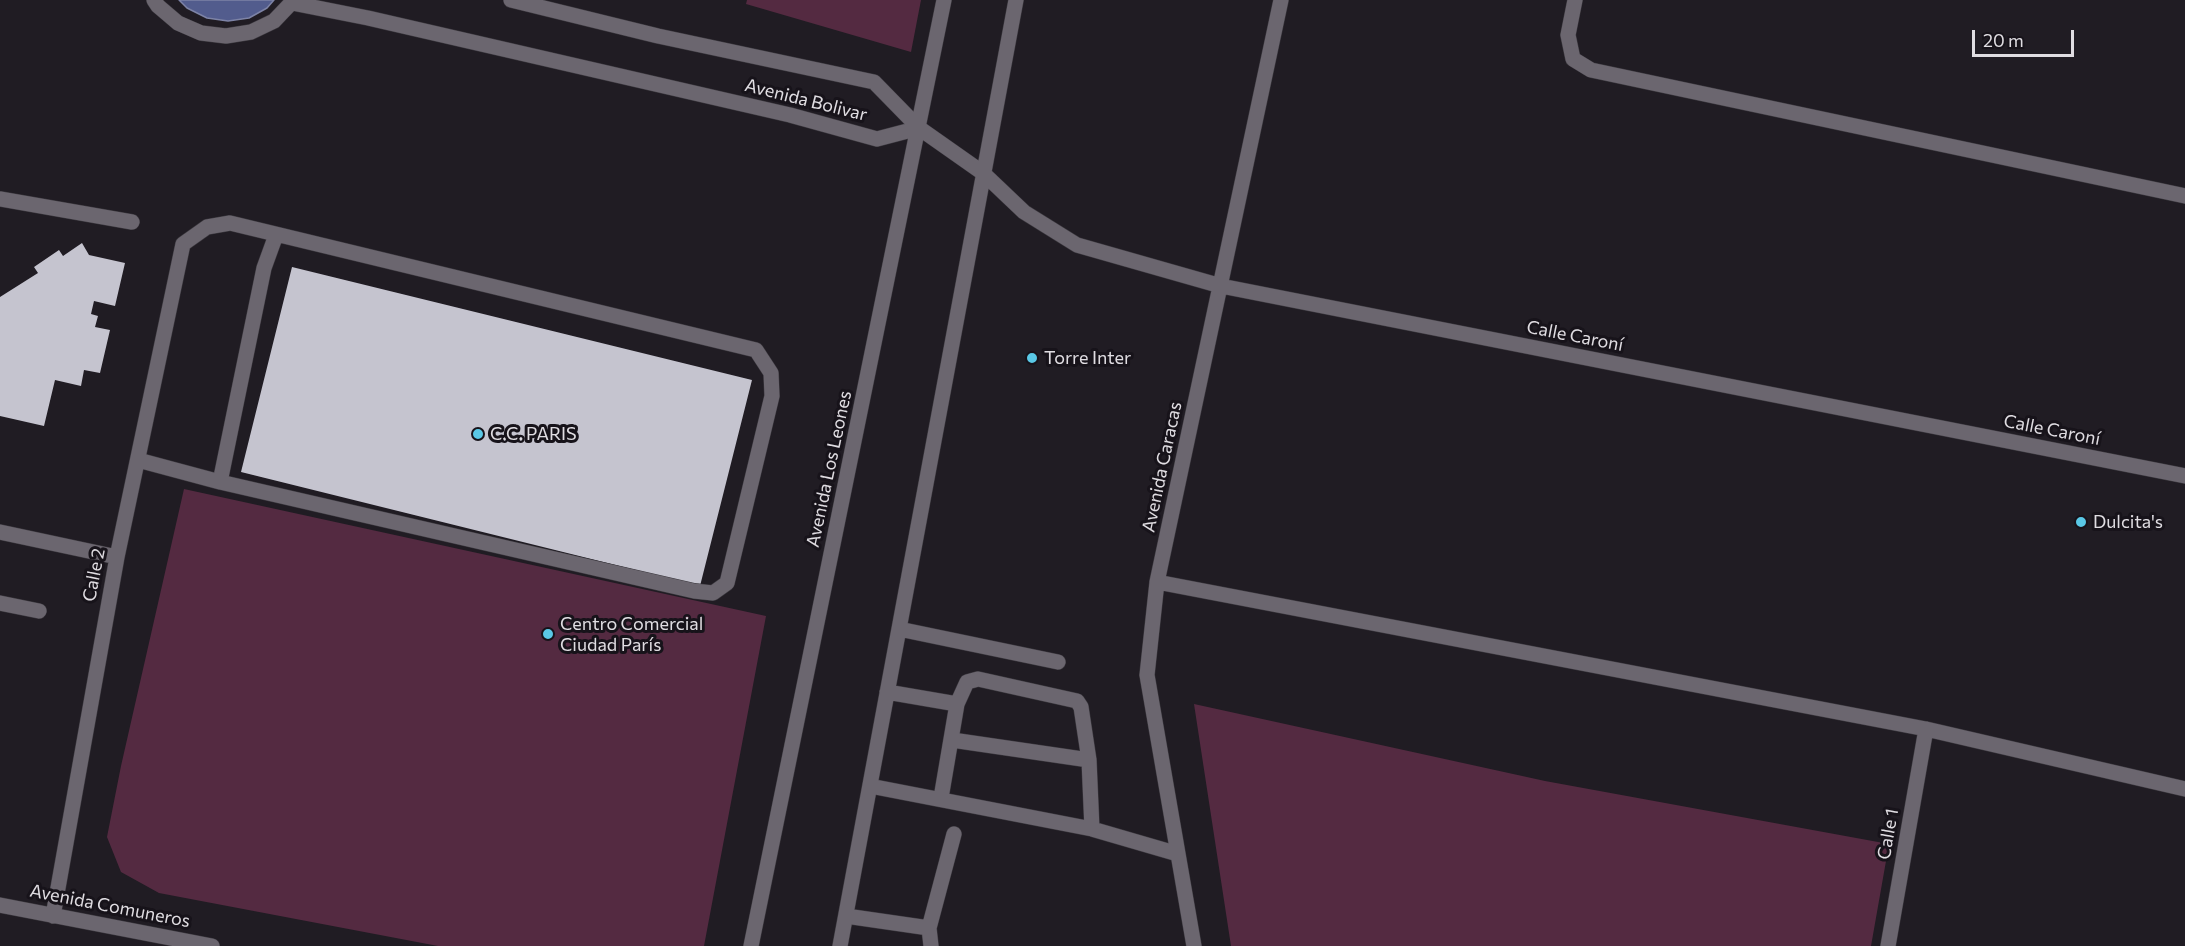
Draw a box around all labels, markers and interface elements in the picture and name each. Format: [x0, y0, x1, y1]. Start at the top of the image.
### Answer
scale bar [1975, 18, 2077, 56]
text: 20 m [1983, 29, 2024, 51]
street label: Avenida Bolivar [742, 74, 870, 126]
street label: Calle Caroní [1525, 316, 1625, 356]
place label: Torre Inter [1044, 347, 1131, 369]
marker: Torre Inter [1025, 351, 1039, 365]
street label: Avenida Los Leones [802, 389, 856, 549]
street label: Avenida Caracas [1138, 400, 1186, 534]
street label: Calle Caroní [2002, 410, 2102, 450]
place label: C.C. PARIS [490, 423, 577, 445]
marker: C.C. PARIS [471, 427, 485, 441]
place label: Dulcita's [2093, 511, 2163, 533]
marker: Dulcita's [2074, 515, 2088, 529]
street label: Calle 2 [78, 547, 110, 603]
place label: Centro Comercial Ciudad París [560, 613, 703, 656]
marker: Centro Comercial Ciudad París [541, 627, 555, 641]
street label: Calle 1 [1873, 807, 1903, 861]
street label: Avenida Comuneros [28, 880, 192, 932]

